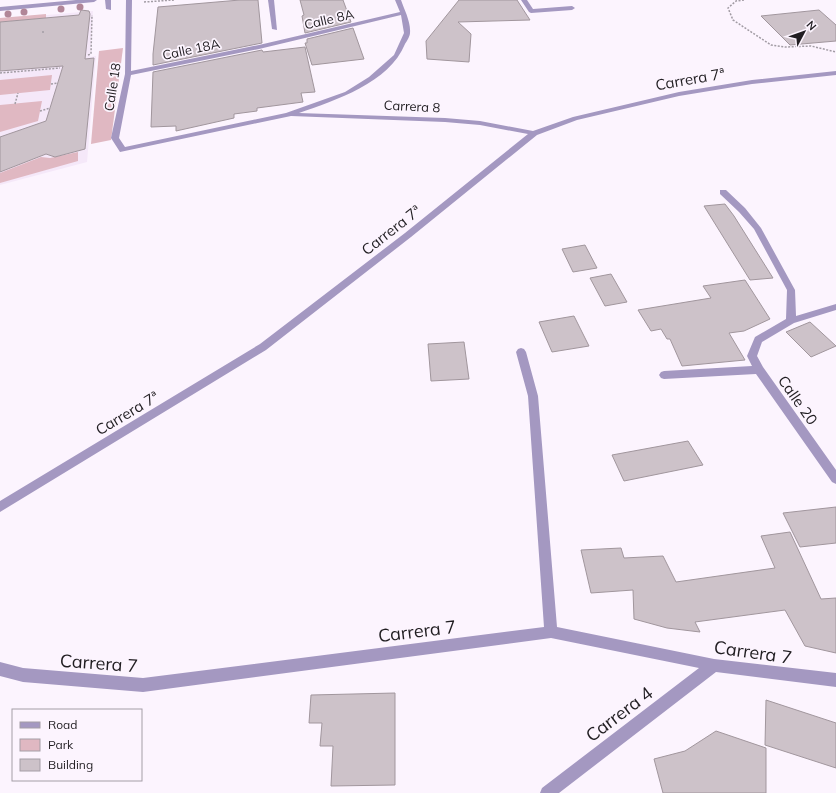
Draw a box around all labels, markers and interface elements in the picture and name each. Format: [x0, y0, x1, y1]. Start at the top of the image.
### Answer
street label: Calle 8A [303, 5, 356, 32]
north arrow [784, 12, 824, 52]
text: N [804, 18, 820, 33]
street label: Calle 18A [161, 35, 222, 63]
street label: Calle 18 [100, 61, 124, 112]
street label: Carrera 7ª [654, 64, 726, 94]
street label: Carrera 8 [383, 97, 441, 115]
street label: Carrera 7ª [358, 201, 425, 259]
street label: Calle 20 [774, 372, 822, 428]
street label: Carrera 7ª [92, 387, 162, 439]
street label: Carrera 7 [377, 615, 457, 647]
street label: Carrera 7 [713, 635, 793, 669]
street label: Carrera 7 [59, 649, 139, 677]
street label: Carrera 4 [581, 681, 657, 747]
legend [12, 709, 142, 781]
text: Road [48, 717, 77, 732]
text: Park [48, 737, 74, 752]
text: Building [48, 757, 93, 772]

